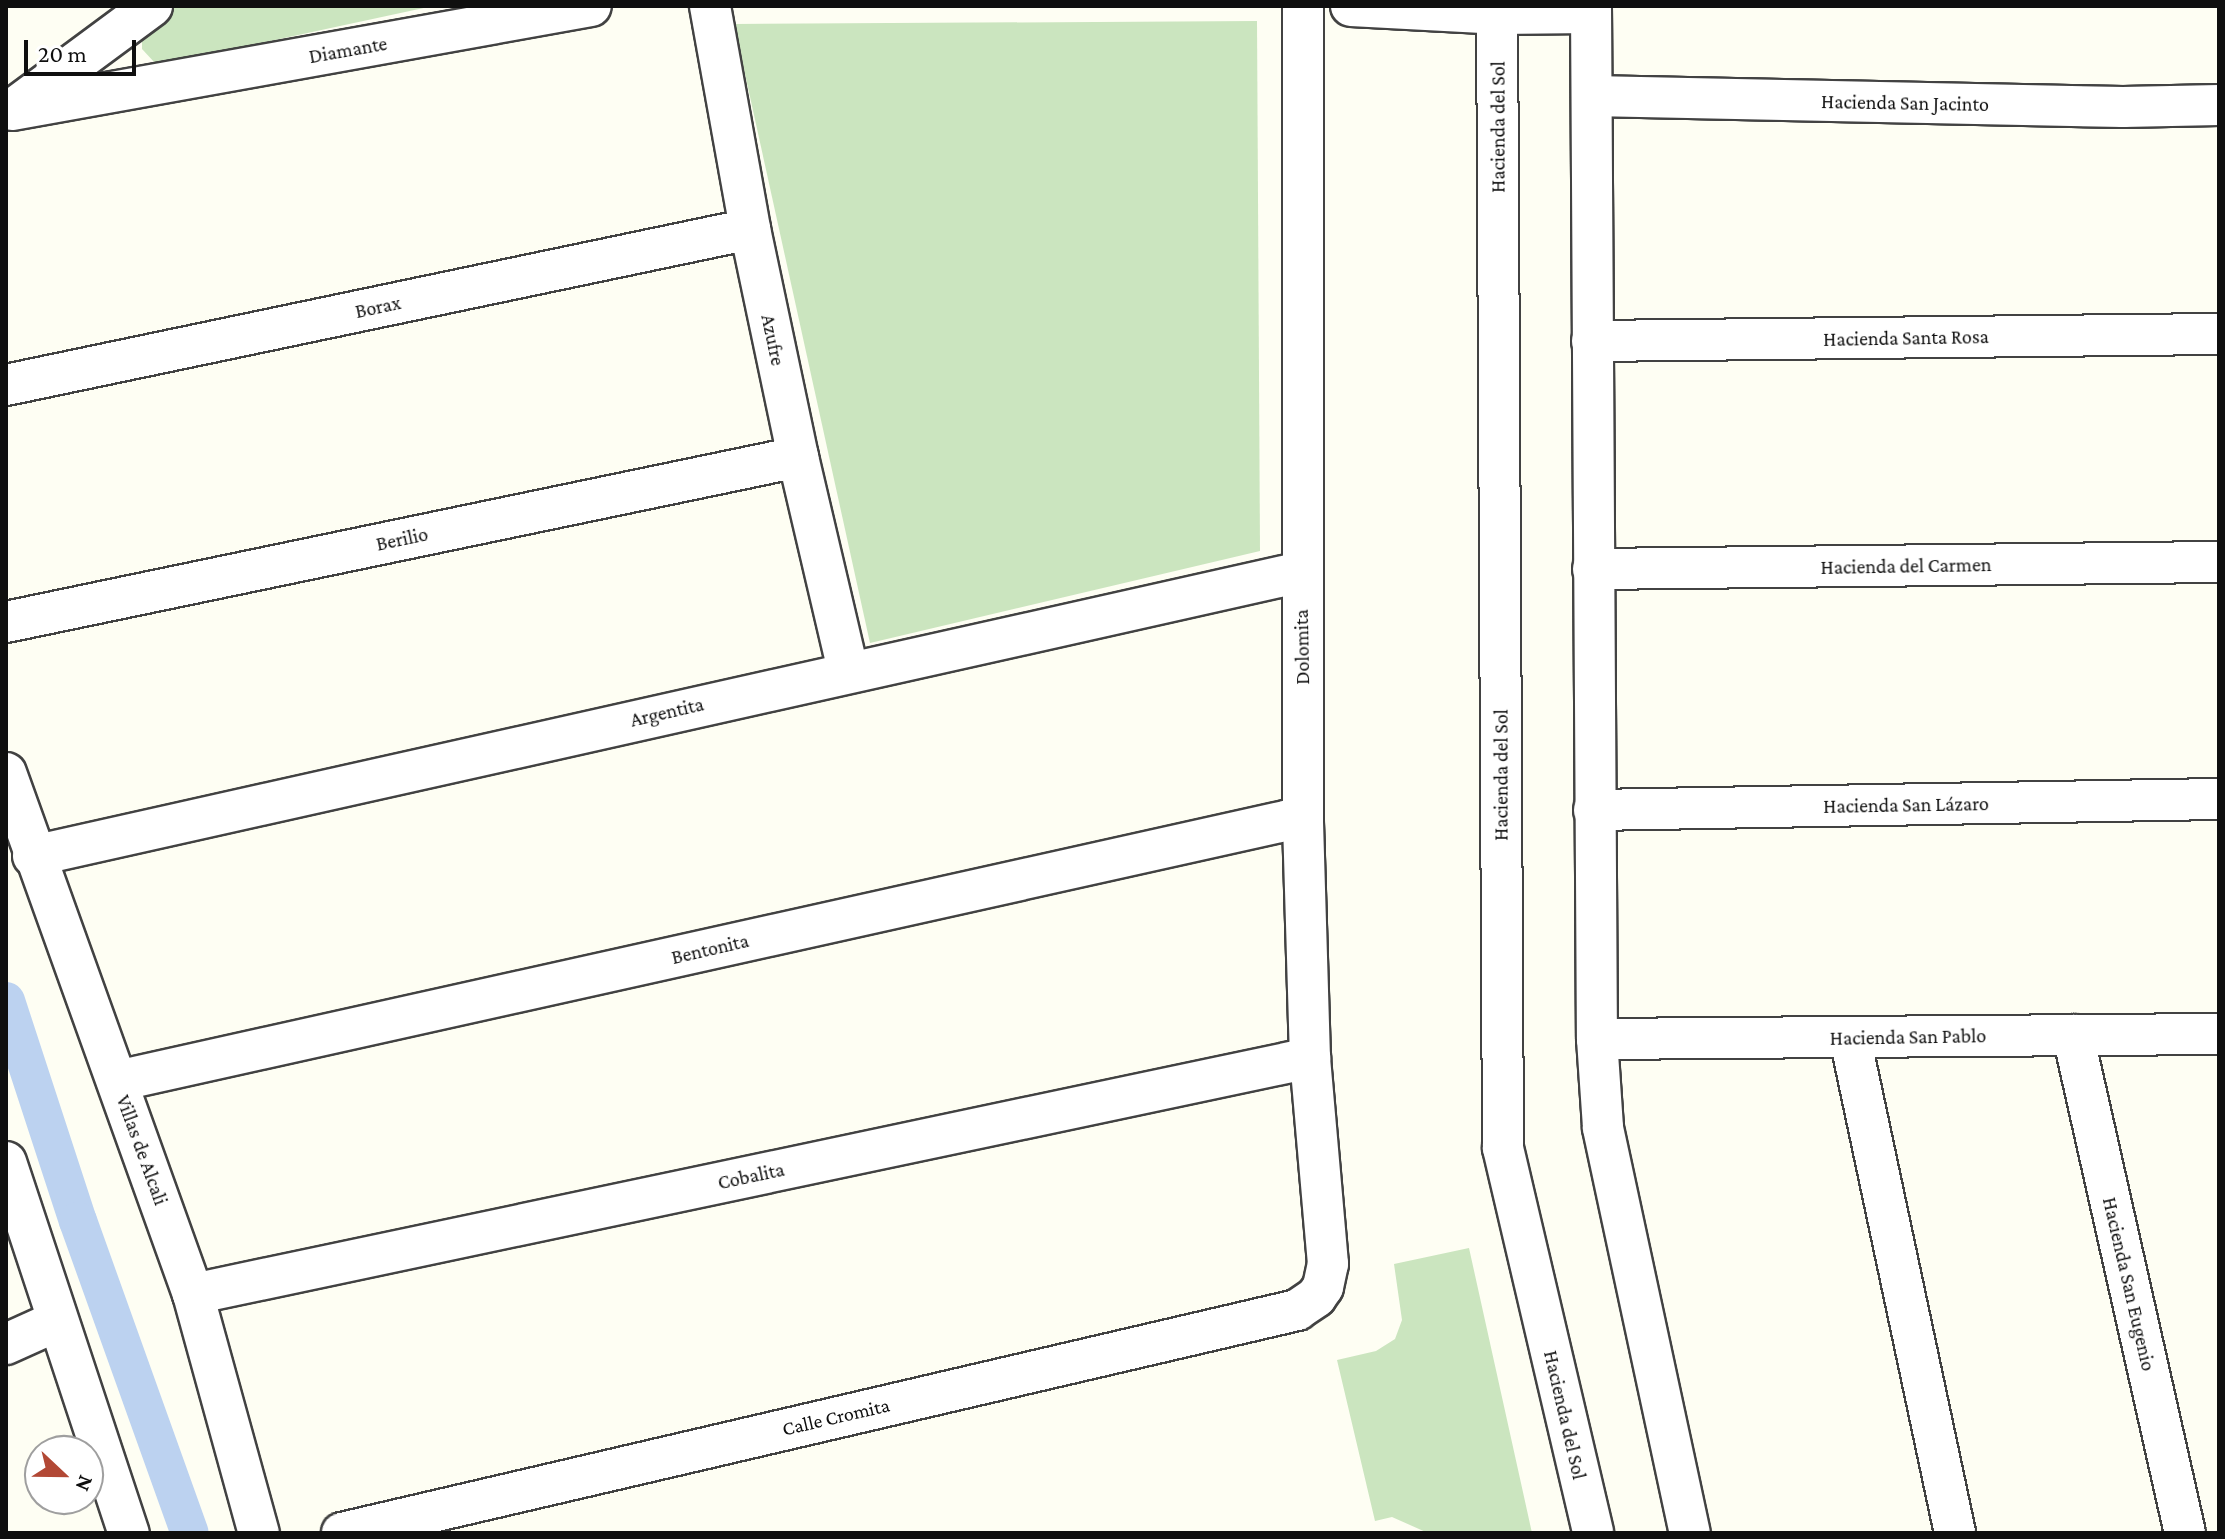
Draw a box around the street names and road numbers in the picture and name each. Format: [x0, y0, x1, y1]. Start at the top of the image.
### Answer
street label: Diamante [307, 31, 389, 69]
street label: Hacienda del Sol [1486, 61, 1510, 193]
street label: Hacienda San Jacinto [1821, 90, 1989, 116]
street label: Borax [353, 290, 403, 324]
street label: Azufre [756, 312, 790, 368]
street label: Hacienda Santa Rosa [1823, 325, 1989, 351]
street label: Berilio [374, 522, 430, 556]
street label: Hacienda del Carmen [1820, 553, 1992, 579]
street label: Dolomita [1289, 609, 1315, 685]
street label: Argentita [628, 692, 706, 732]
street label: Hacienda del Sol [1489, 709, 1513, 841]
street label: Hacienda San Lázaro [1823, 792, 1989, 818]
street label: Bentonita [669, 928, 751, 970]
street label: Hacienda San Pablo [1830, 1024, 1986, 1050]
street label: Villas de Alcali [111, 1092, 173, 1208]
street label: Cobalita [716, 1157, 786, 1195]
street label: Hacienda San Eugenio [2097, 1195, 2161, 1373]
street label: Hacienda del Sol [1538, 1348, 1592, 1482]
street label: Calle Cromita [780, 1393, 892, 1441]

